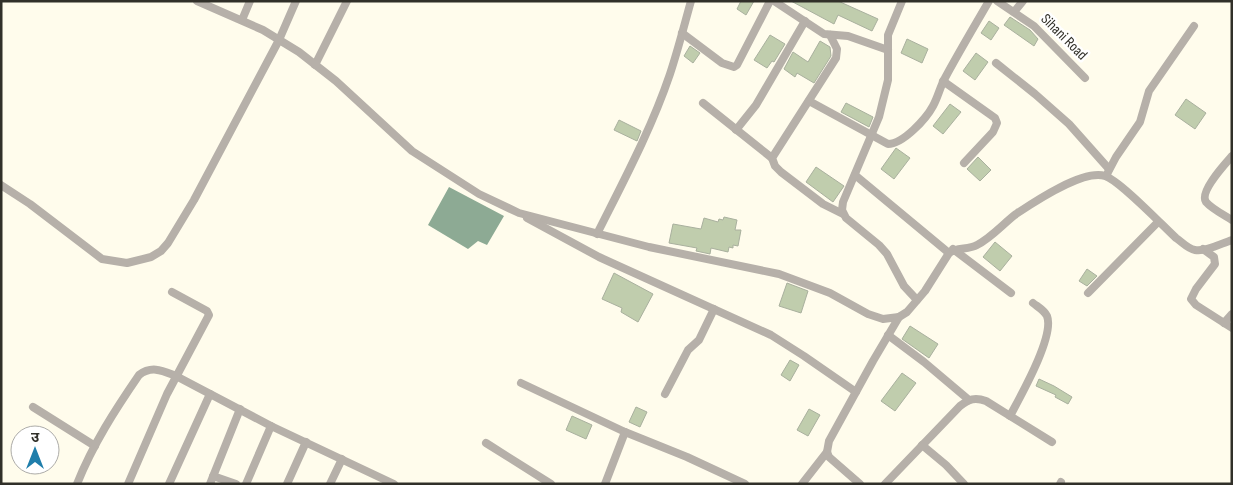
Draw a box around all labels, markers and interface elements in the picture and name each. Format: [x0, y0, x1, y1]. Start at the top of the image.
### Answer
street label: Sihani Road [1037, 10, 1091, 64]
north arrow [10, 425, 60, 475]
text: उ [31, 429, 40, 446]

